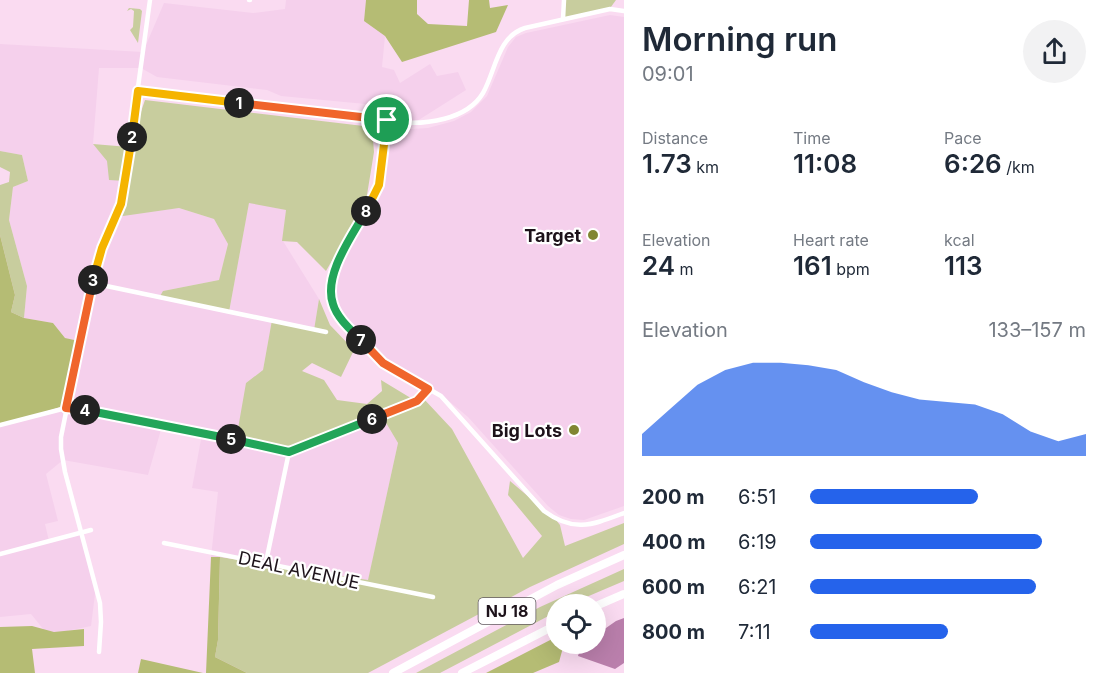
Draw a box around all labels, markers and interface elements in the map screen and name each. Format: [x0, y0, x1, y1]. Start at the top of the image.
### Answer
text: Morning run [642, 19, 837, 59]
button: share [1023, 20, 1086, 83]
text: 09:01 [642, 62, 694, 86]
pin: 1 [224, 88, 254, 118]
text: 1 [236, 93, 242, 113]
pin [361, 94, 412, 145]
icon: arrive [370, 103, 403, 136]
pin: 2 [117, 122, 147, 152]
text: 2 [127, 127, 137, 147]
text: Distance [642, 128, 708, 148]
text: Time [793, 128, 831, 148]
text: Pace [944, 128, 982, 148]
text: 1.73 [642, 148, 692, 179]
text: 11:08 [793, 148, 857, 179]
text: 6:26 [944, 148, 1002, 179]
text: km [692, 157, 719, 177]
text: /km [1002, 157, 1035, 177]
pin: 8 [351, 196, 381, 226]
text: 8 [361, 201, 371, 221]
place label: Target [524, 225, 581, 246]
marker: Target [586, 228, 600, 242]
text: Elevation [642, 230, 711, 250]
text: Heart rate [793, 230, 869, 250]
text: kcal [944, 230, 975, 250]
text: 24 [642, 250, 675, 281]
text: 161 [793, 250, 832, 281]
text: 113 [944, 250, 983, 281]
text: m [675, 259, 694, 279]
text: bpm [832, 259, 870, 279]
pin: 3 [78, 265, 108, 295]
text: 3 [88, 270, 98, 290]
text: Elevation [642, 318, 728, 342]
text: 133–157 m [988, 318, 1086, 342]
pin: 7 [346, 325, 376, 355]
text: 7 [356, 330, 366, 350]
pin: 4 [70, 395, 100, 425]
text: 4 [80, 400, 90, 420]
pin: 6 [357, 404, 387, 434]
text: 6 [367, 409, 377, 429]
place label: Big Lots [492, 420, 562, 441]
marker: Big Lots [567, 423, 581, 437]
pin: 5 [216, 424, 246, 454]
text: 5 [226, 429, 236, 449]
text: 200 m [642, 485, 705, 509]
text: 6:51 [738, 485, 776, 509]
text: 400 m [642, 530, 706, 554]
text: 6:19 [738, 530, 777, 554]
street label: DEAL AVENUE [236, 547, 362, 593]
text: 600 m [642, 575, 705, 599]
text: 6:21 [738, 575, 777, 599]
map controls [546, 594, 606, 654]
button: locate [546, 594, 606, 654]
road number: NJ 18 [478, 598, 536, 624]
text: 800 m [642, 620, 705, 644]
text: 7:11 [738, 620, 771, 644]

